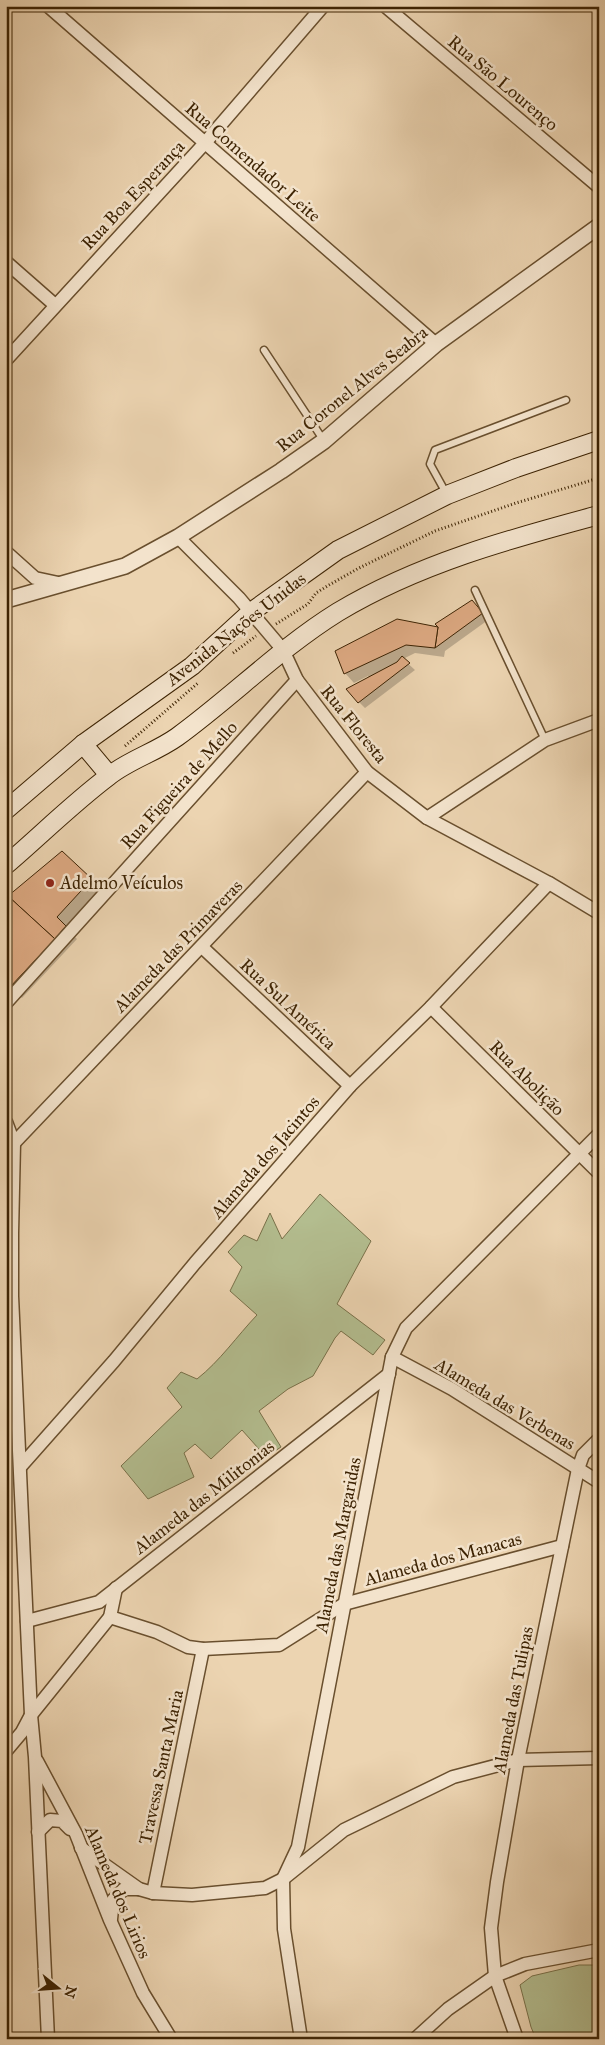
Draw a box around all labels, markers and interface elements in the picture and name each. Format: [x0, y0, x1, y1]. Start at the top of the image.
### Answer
street label: Rua São Lourenço [443, 30, 563, 136]
street label: Rua Comendador Leite [181, 97, 325, 227]
street label: Rua Boa Esperança [77, 135, 190, 254]
street label: Rua Coronel Alves Seabra [272, 321, 432, 457]
street label: Avenida Nações Unidas [161, 568, 310, 691]
street label: Rua Floresta [316, 681, 392, 768]
street label: Rua Figueira de Mello [116, 717, 243, 854]
place label: Adelmo Veículos [59, 872, 183, 894]
street label: Alameda das Primaveras [108, 875, 247, 1018]
marker: Adelmo Veículos [44, 877, 56, 889]
street label: Rua Sul América [235, 954, 341, 1055]
street label: Rua Abolição [485, 1036, 569, 1120]
street label: Alameda dos Jacintos [205, 1091, 325, 1224]
street label: Alameda das Verbenas [430, 1353, 579, 1455]
street label: Alameda das Militonias [129, 1435, 279, 1559]
street label: Alameda das Margaridas [310, 1455, 367, 1636]
street label: Alameda dos Manacas [361, 1527, 524, 1591]
street label: Alameda das Tulipas [488, 1625, 538, 1776]
street label: Travessa Santa Maria [134, 1687, 188, 1846]
street label: Alameda dos Lirios [80, 1821, 156, 1962]
north arrow [32, 1962, 82, 2012]
text: N [60, 1983, 80, 2000]

